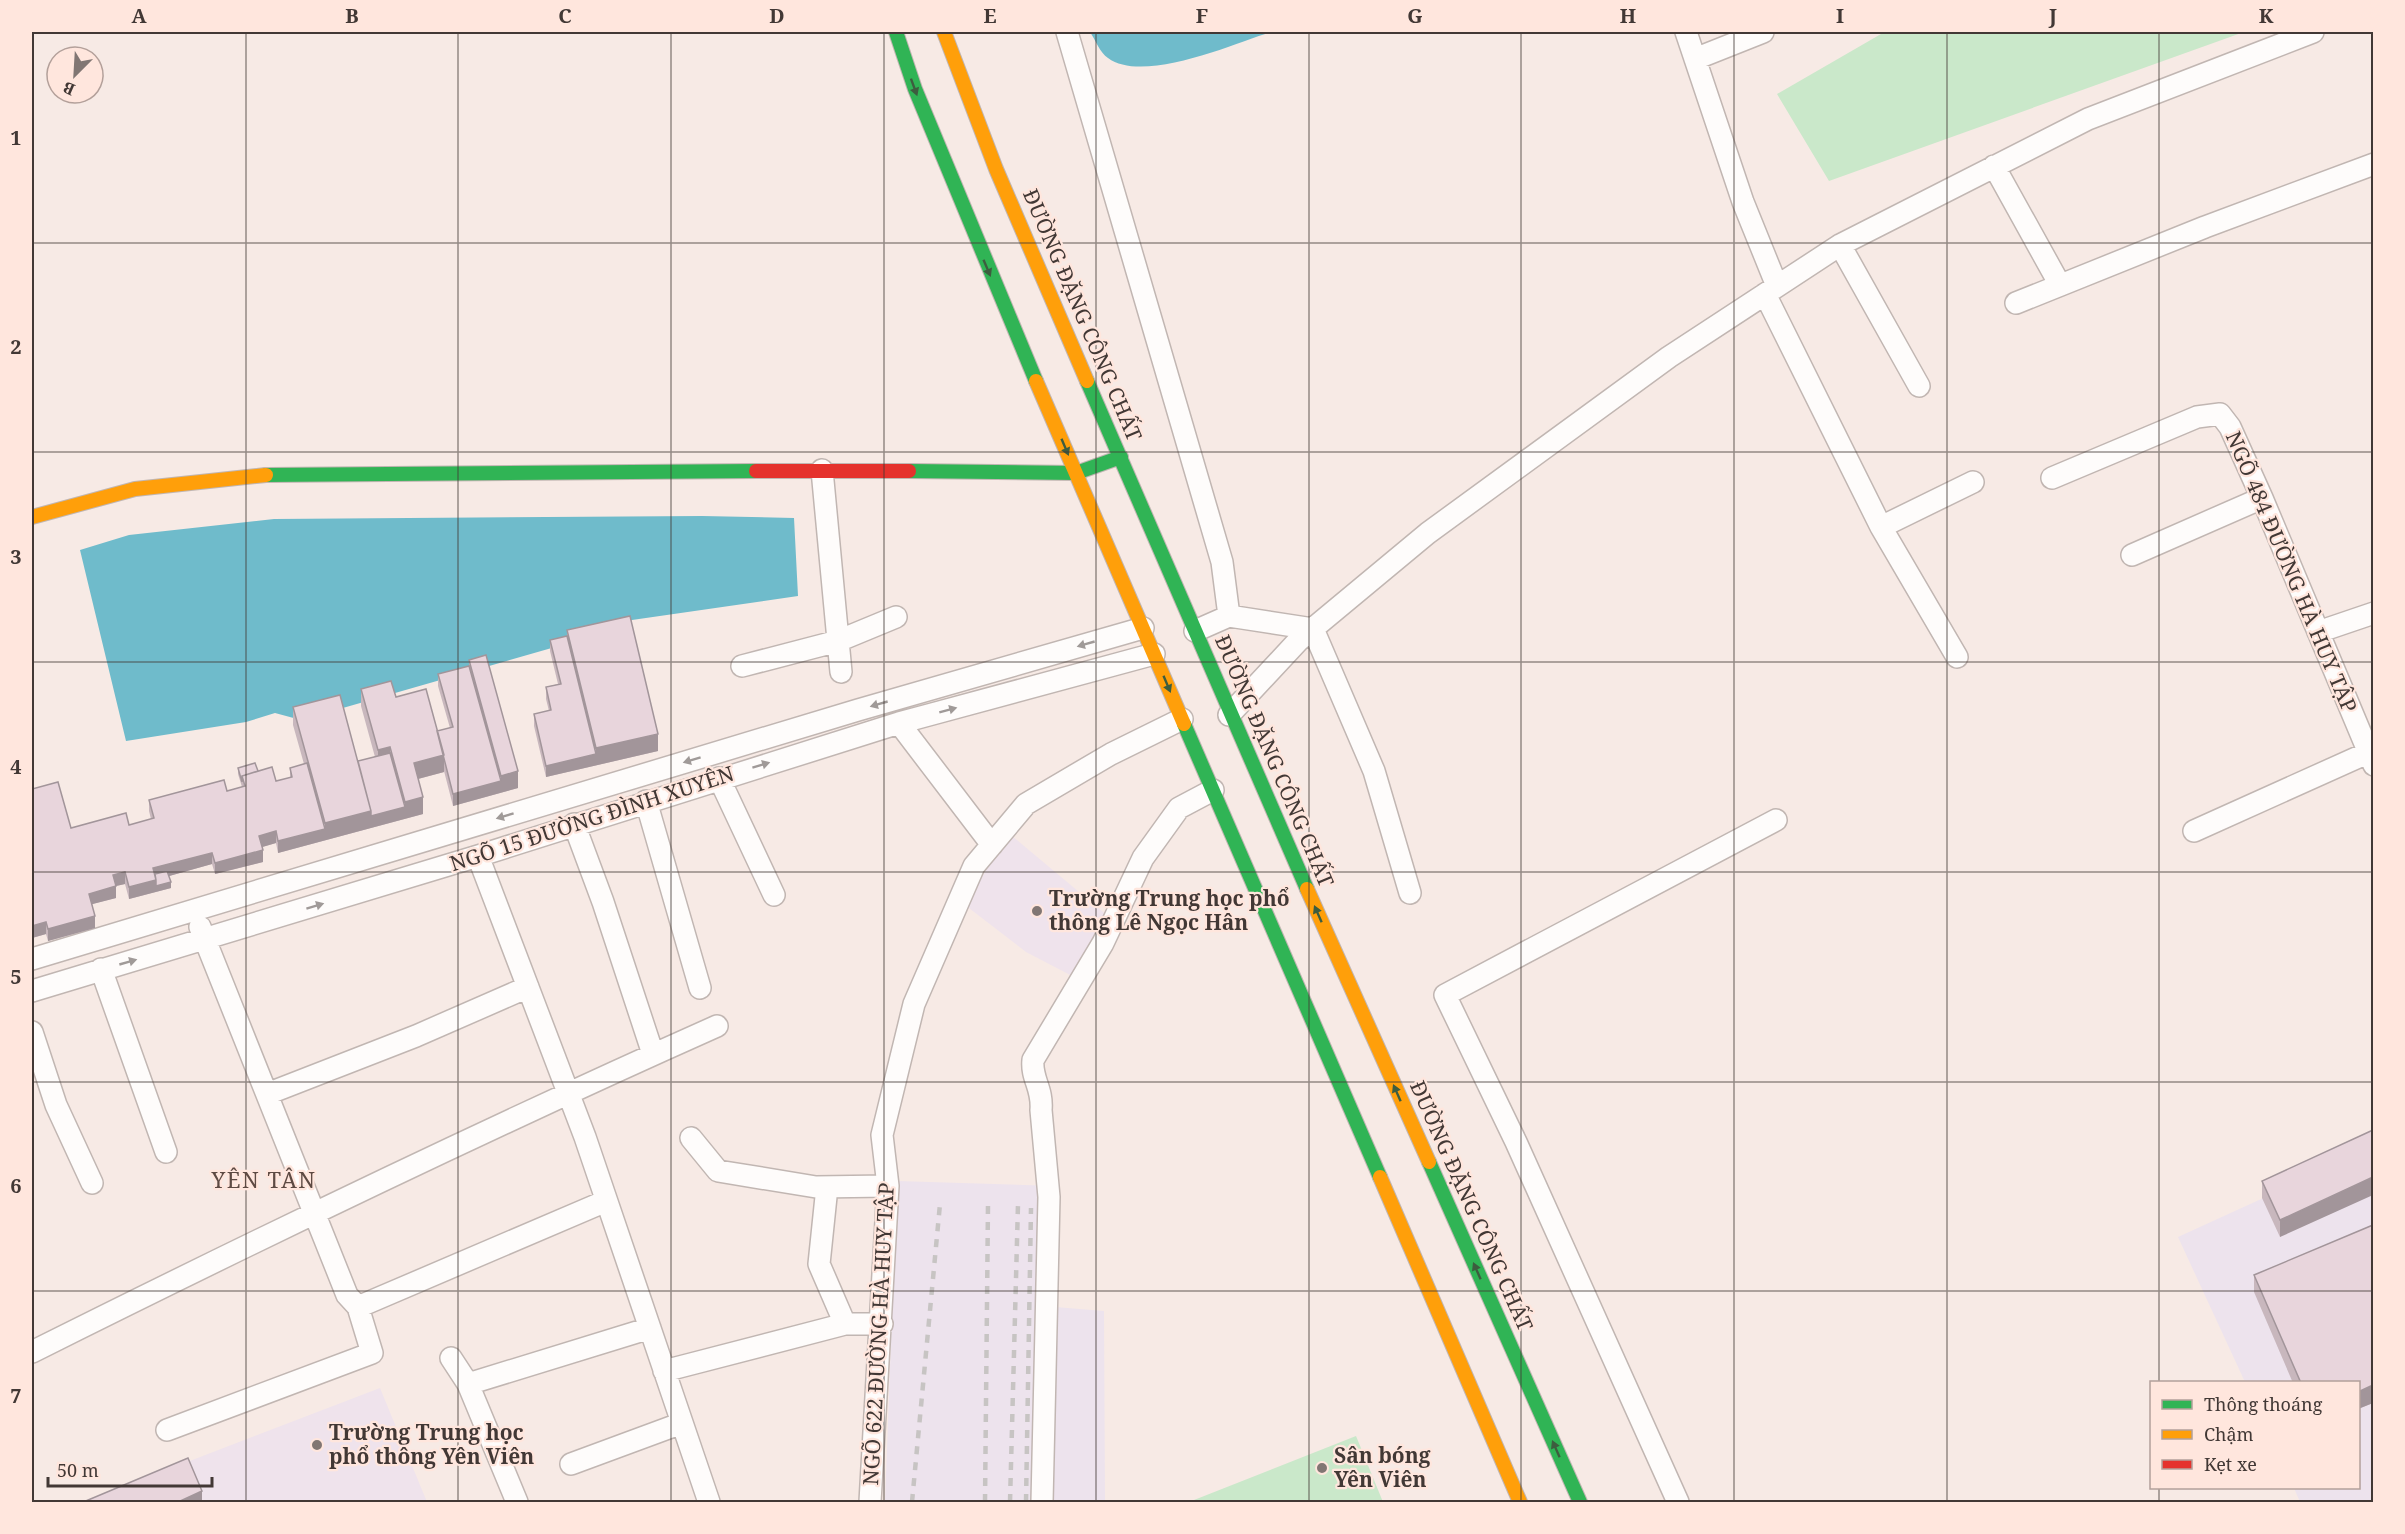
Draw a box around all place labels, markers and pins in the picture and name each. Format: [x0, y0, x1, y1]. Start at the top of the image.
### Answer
place label: Trường Trung học phổ thông Lê Ngọc Hân [1049, 884, 1290, 936]
marker: Trường Trung học phổ thông Lê Ngọc Hân [1030, 904, 1044, 918]
place label: Trường Trung học phổ thông Yên Viên [329, 1418, 534, 1470]
marker: Trường Trung học phổ thông Yên Viên [310, 1438, 324, 1452]
place label: Sân bóng Yên Viên [1334, 1441, 1431, 1493]
marker: Sân bóng Yên Viên [1315, 1461, 1329, 1475]

